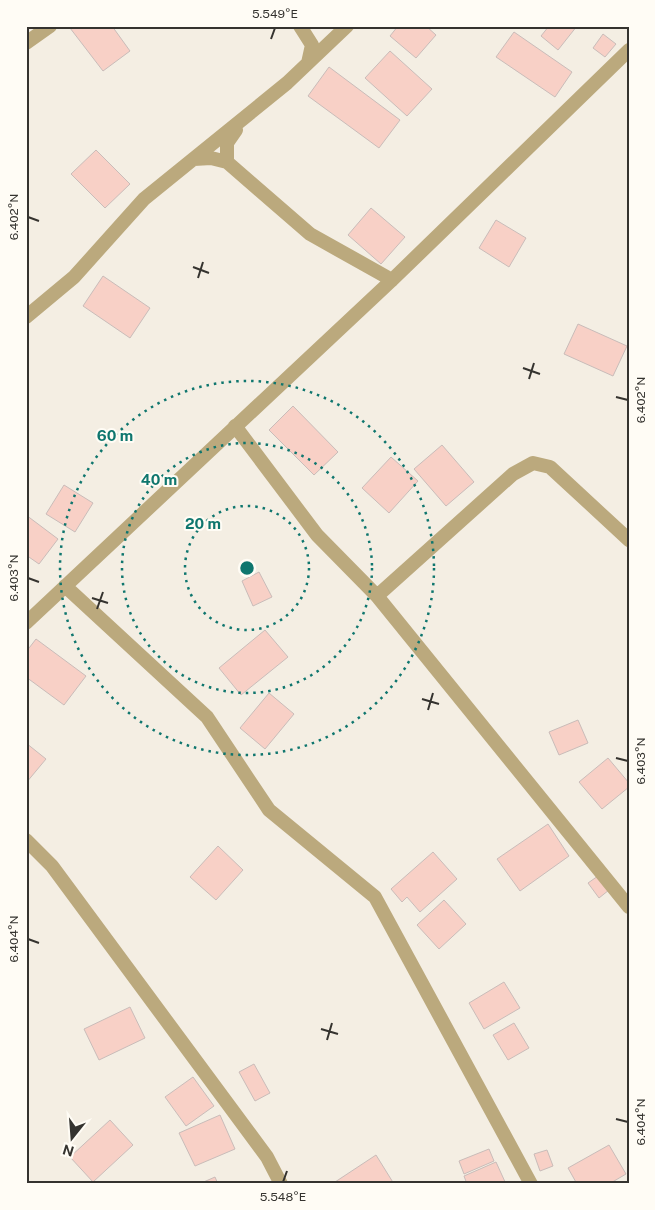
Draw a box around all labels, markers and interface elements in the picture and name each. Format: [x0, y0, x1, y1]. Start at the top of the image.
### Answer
text: 5.549°E [252, 7, 298, 21]
text: 6.402°N [7, 194, 21, 240]
text: 6.402°N [634, 377, 648, 423]
text: 60 m [97, 427, 133, 444]
text: 40 m [141, 471, 177, 488]
text: 20 m [185, 515, 221, 532]
text: 6.403°N [7, 554, 21, 602]
centre of rings [238, 559, 256, 577]
text: 6.403°N [634, 737, 648, 785]
text: 6.404°N [7, 915, 21, 963]
text: 6.404°N [634, 1098, 648, 1146]
north arrow [48, 1112, 98, 1162]
text: N [61, 1141, 76, 1160]
text: 5.548°E [260, 1190, 306, 1204]

